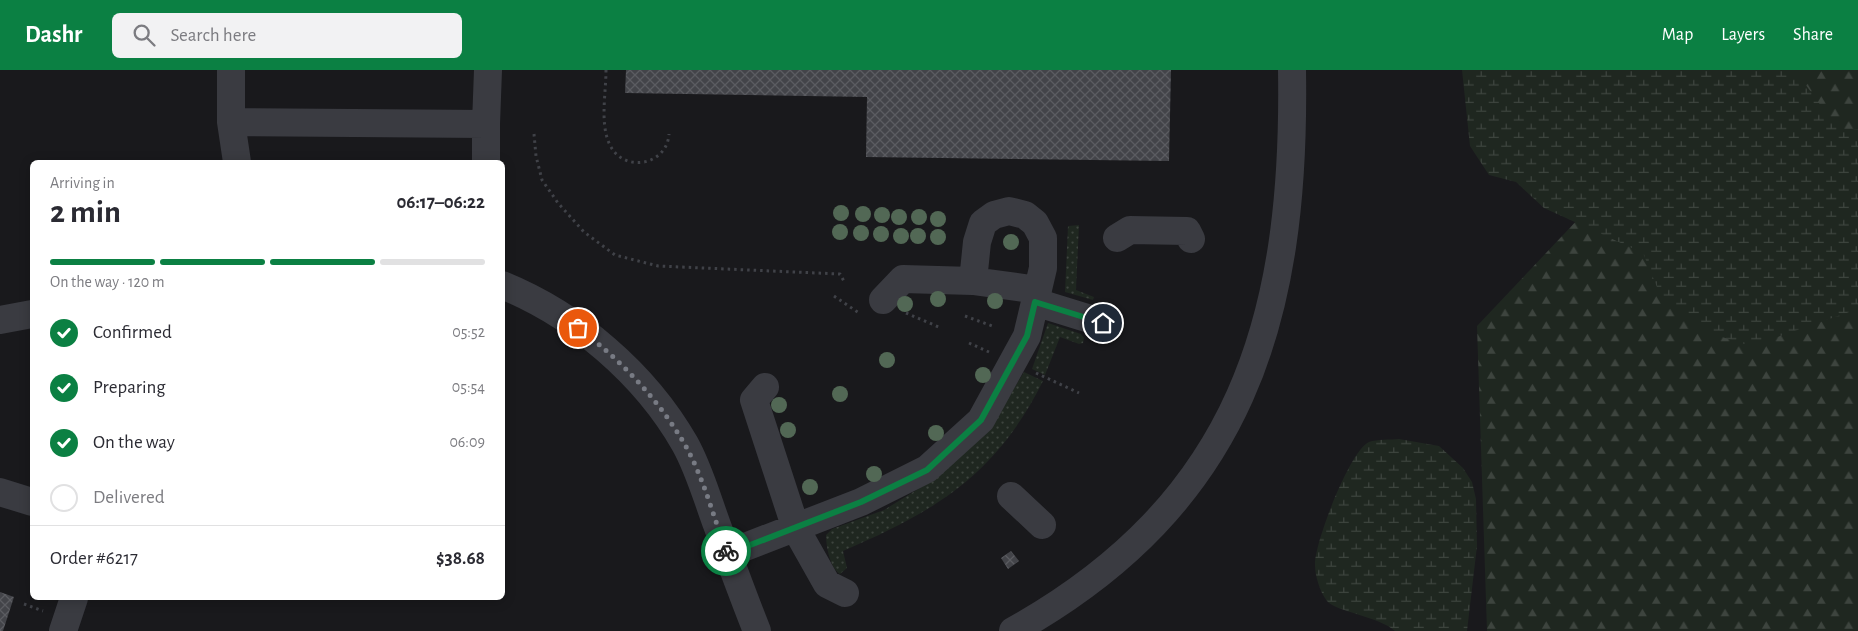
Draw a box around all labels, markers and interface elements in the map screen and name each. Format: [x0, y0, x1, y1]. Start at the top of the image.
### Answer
search box [112, 13, 462, 58]
icon: search [130, 21, 158, 49]
text: Dashr [25, 23, 82, 47]
text: Search here [170, 26, 256, 45]
text: Map [1662, 26, 1693, 44]
text: Layers [1721, 26, 1765, 44]
text: Share [1793, 26, 1833, 44]
text: Arriving in [50, 175, 115, 191]
text: 06:17–06:22 [396, 193, 485, 212]
text: 2 min [50, 196, 121, 228]
text: On the way · 120 m [50, 274, 165, 290]
pin [1082, 302, 1124, 344]
pin [557, 307, 599, 349]
icon: home [1089, 309, 1117, 337]
icon: bag [564, 314, 592, 342]
icon: check [50, 319, 78, 347]
text: Confirmed [93, 323, 172, 342]
text: 05:52 [452, 324, 485, 340]
icon: check [50, 374, 78, 402]
text: Preparing [93, 378, 166, 397]
text: 05:54 [452, 379, 485, 395]
icon: check [50, 429, 78, 457]
text: On the way [93, 433, 175, 452]
text: 06:09 [449, 434, 485, 450]
text: Delivered [93, 488, 165, 507]
courier [701, 526, 751, 576]
icon: bike [712, 537, 740, 565]
text: Order #6217 [50, 549, 138, 568]
text: $38.68 [436, 549, 485, 568]

